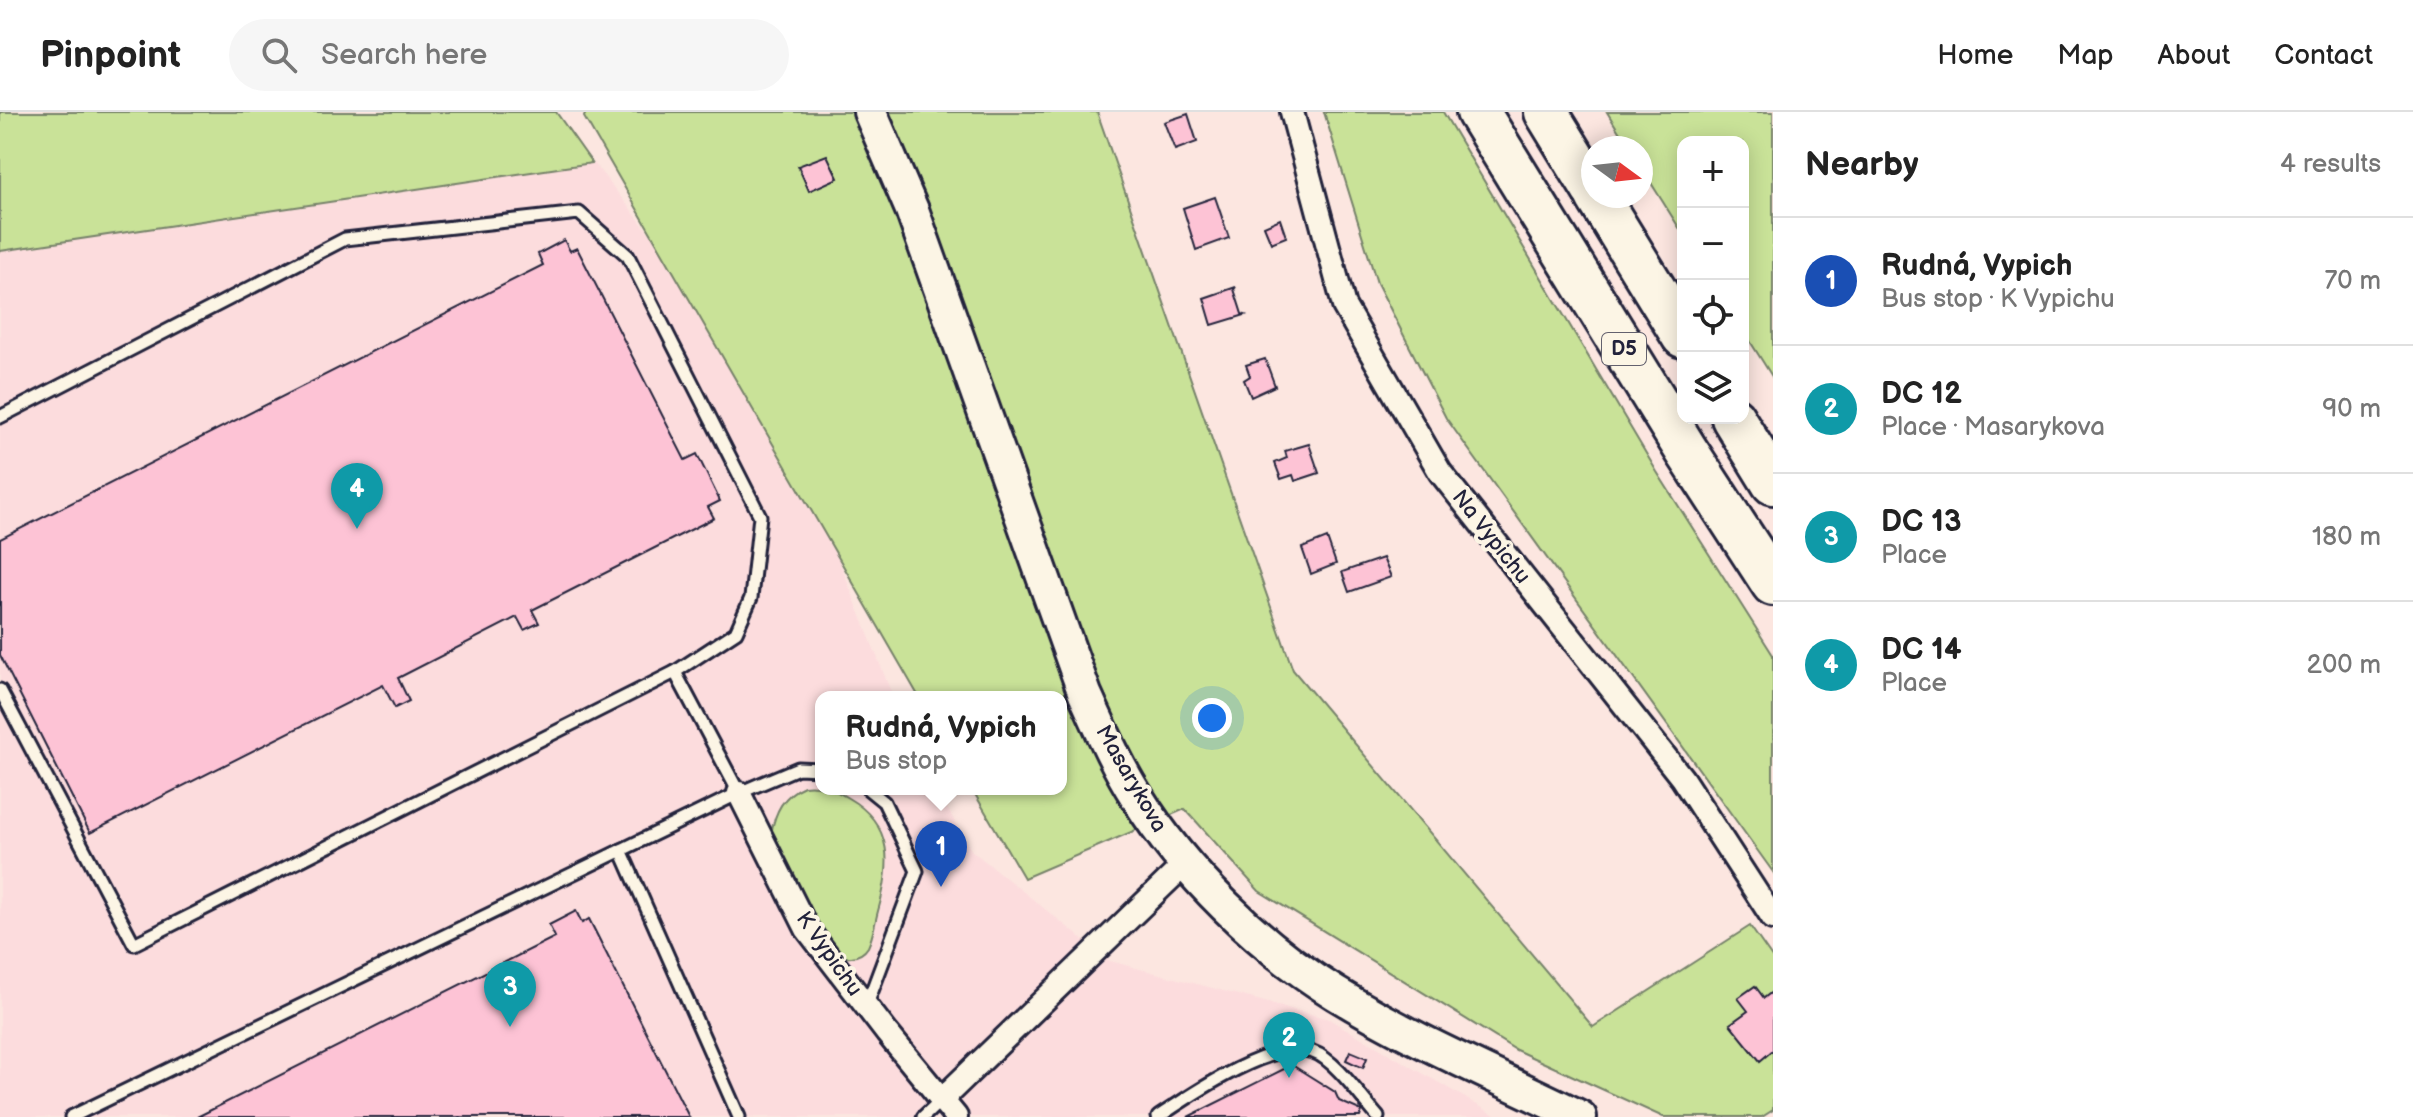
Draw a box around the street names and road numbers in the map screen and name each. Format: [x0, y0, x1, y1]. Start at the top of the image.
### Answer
road number: D5 [1602, 333, 1646, 365]
street label: Na Vypichu [1446, 485, 1536, 589]
street label: Masarykova [1089, 721, 1173, 837]
street label: K Vypichu [790, 907, 868, 1001]

